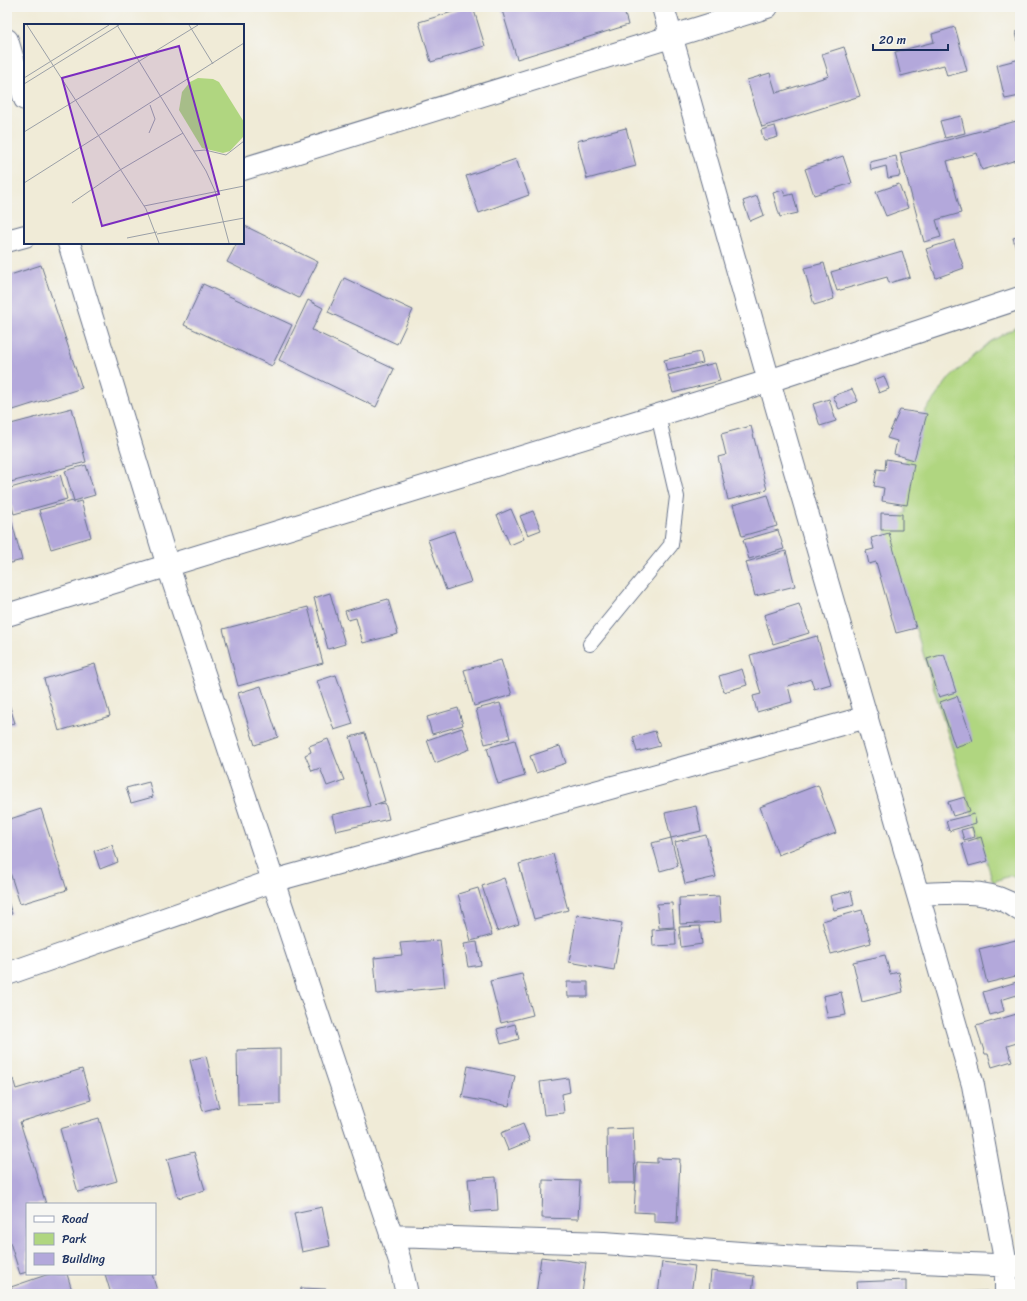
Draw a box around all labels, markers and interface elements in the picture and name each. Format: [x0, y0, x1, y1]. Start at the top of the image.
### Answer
inset map [24, 24, 244, 244]
scale bar [873, 26, 948, 52]
text: 20 m [879, 29, 906, 51]
legend [26, 1203, 156, 1275]
text: Road [62, 1208, 89, 1230]
text: Park [62, 1228, 87, 1250]
text: Building [62, 1248, 105, 1270]

